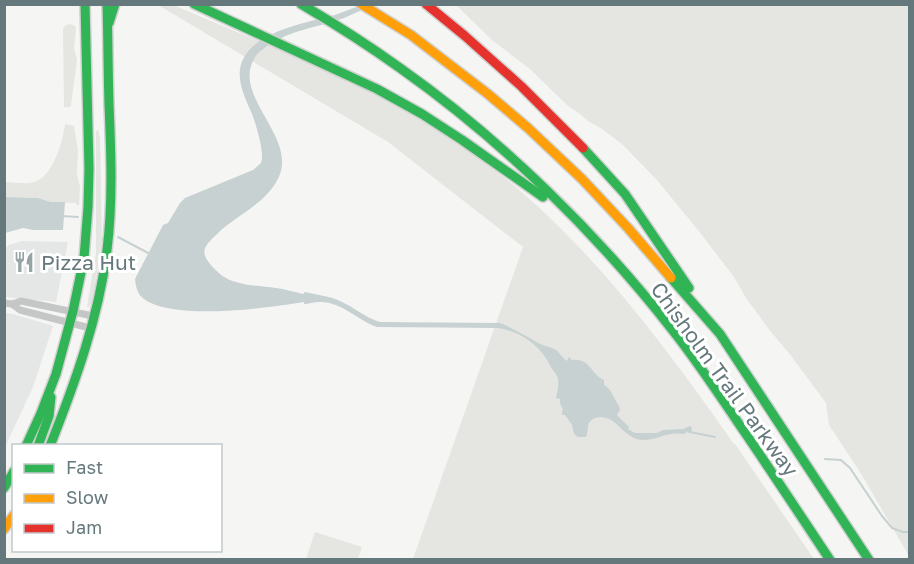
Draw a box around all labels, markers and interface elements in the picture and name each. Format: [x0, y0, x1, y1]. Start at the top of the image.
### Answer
place label: Pizza Hut [41, 249, 136, 275]
restaurant icon: Pizza Hut [12, 250, 36, 274]
street label: Chisholm Trail Parkway [646, 277, 804, 482]
legend [12, 444, 222, 552]
text: Fast [66, 456, 103, 478]
text: Slow [66, 486, 109, 508]
text: Jam [66, 516, 102, 538]

